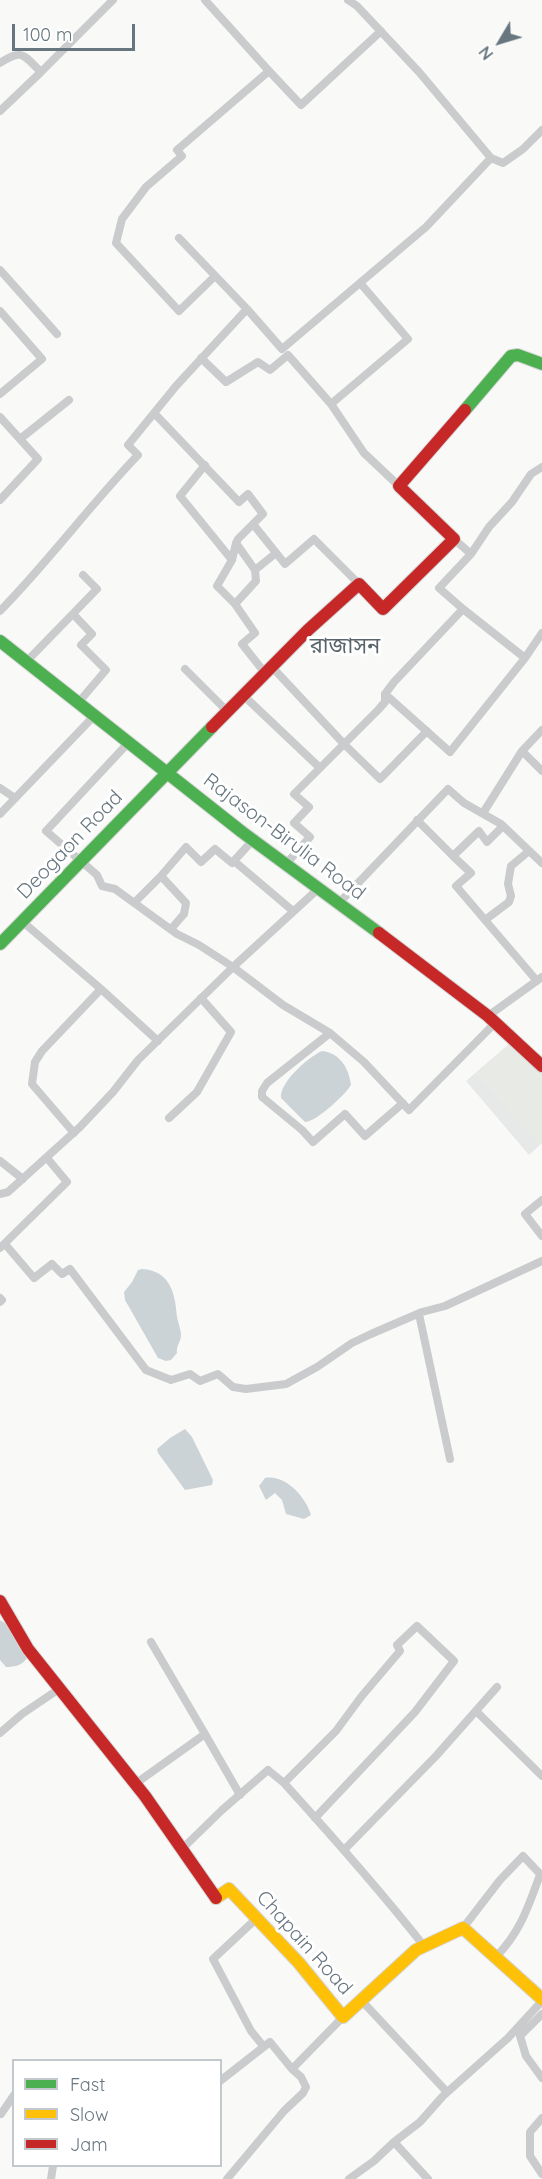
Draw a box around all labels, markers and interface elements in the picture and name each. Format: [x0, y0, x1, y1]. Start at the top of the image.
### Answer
scale bar [15, 12, 138, 50]
north arrow [470, 12, 530, 72]
text: 100 m [23, 23, 72, 46]
text: N [474, 42, 497, 64]
district label: রাজাসন [310, 633, 380, 659]
street label: Rajason-Birulia Road [198, 768, 370, 906]
street label: Deogaon Road [12, 786, 128, 904]
street label: Chapain Road [251, 1886, 357, 2000]
legend [12, 2059, 222, 2167]
text: Fast [70, 2073, 105, 2096]
text: Slow [70, 2103, 108, 2126]
text: Jam [70, 2133, 108, 2156]

